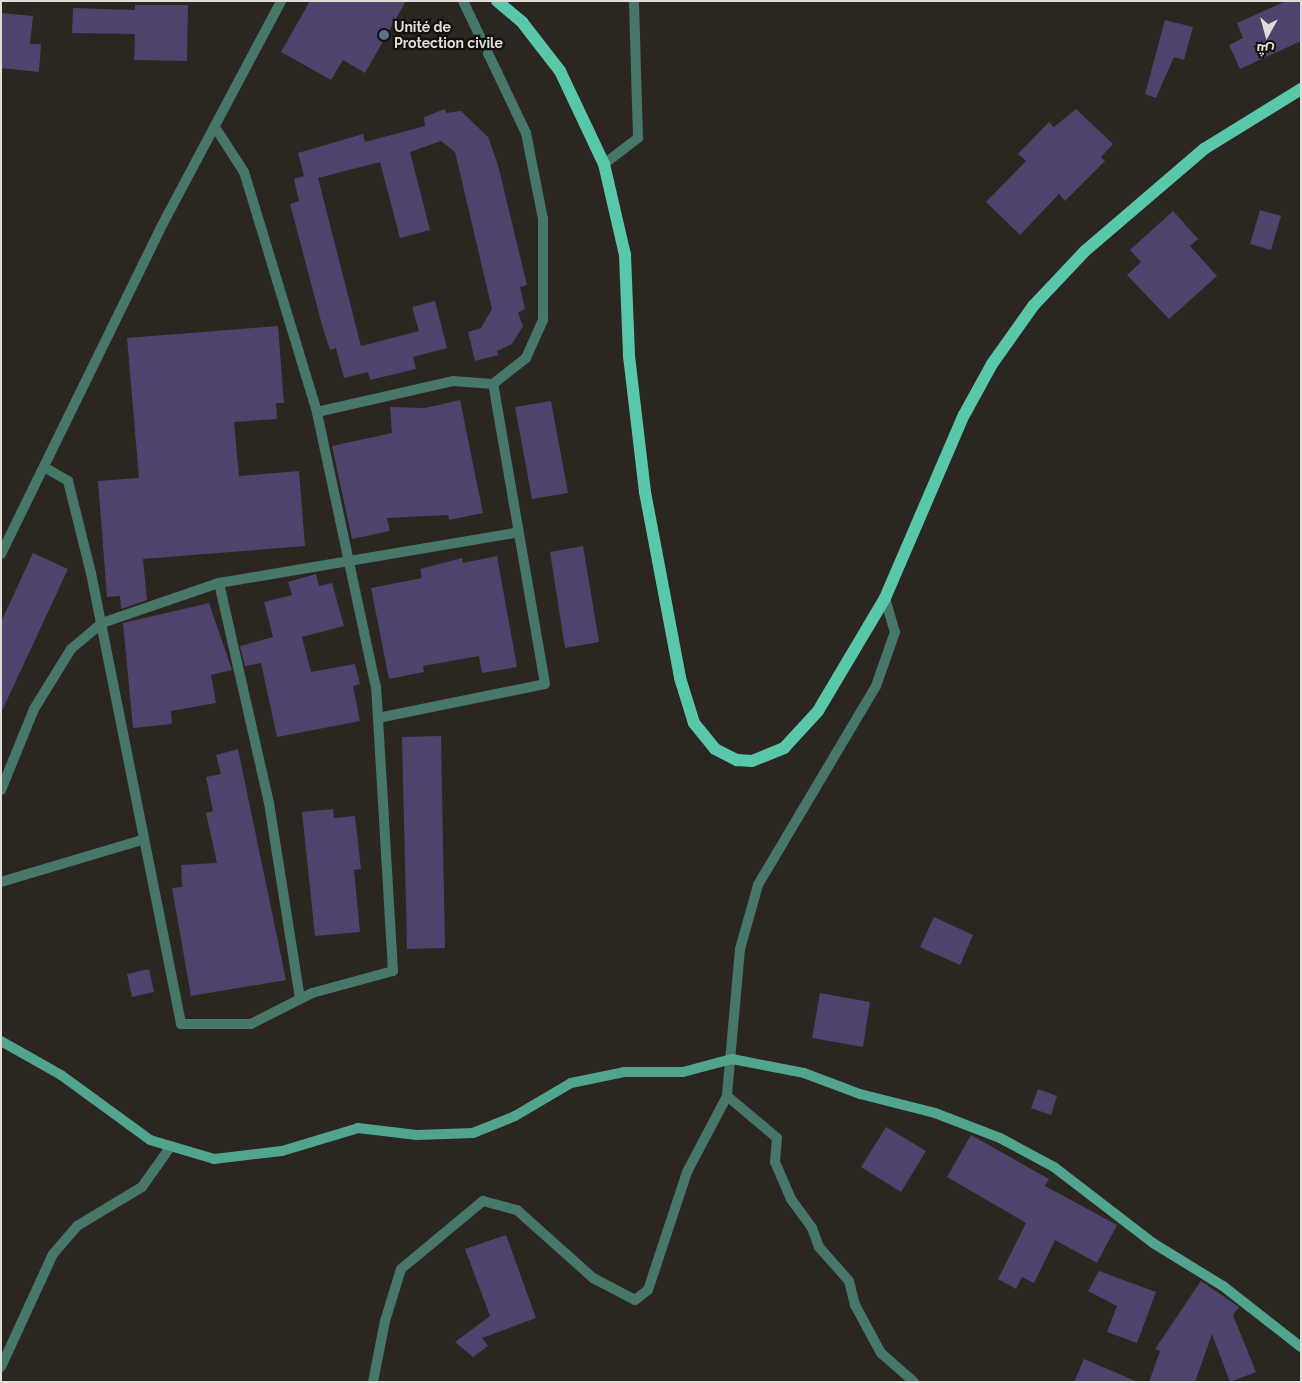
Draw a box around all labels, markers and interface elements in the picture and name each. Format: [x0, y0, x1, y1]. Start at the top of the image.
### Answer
north arrow [1242, 10, 1292, 60]
place label: Unité de Protection civile [394, 19, 503, 52]
marker: Unité de Protection civile [378, 29, 390, 41]
text: ش [1255, 41, 1275, 59]

